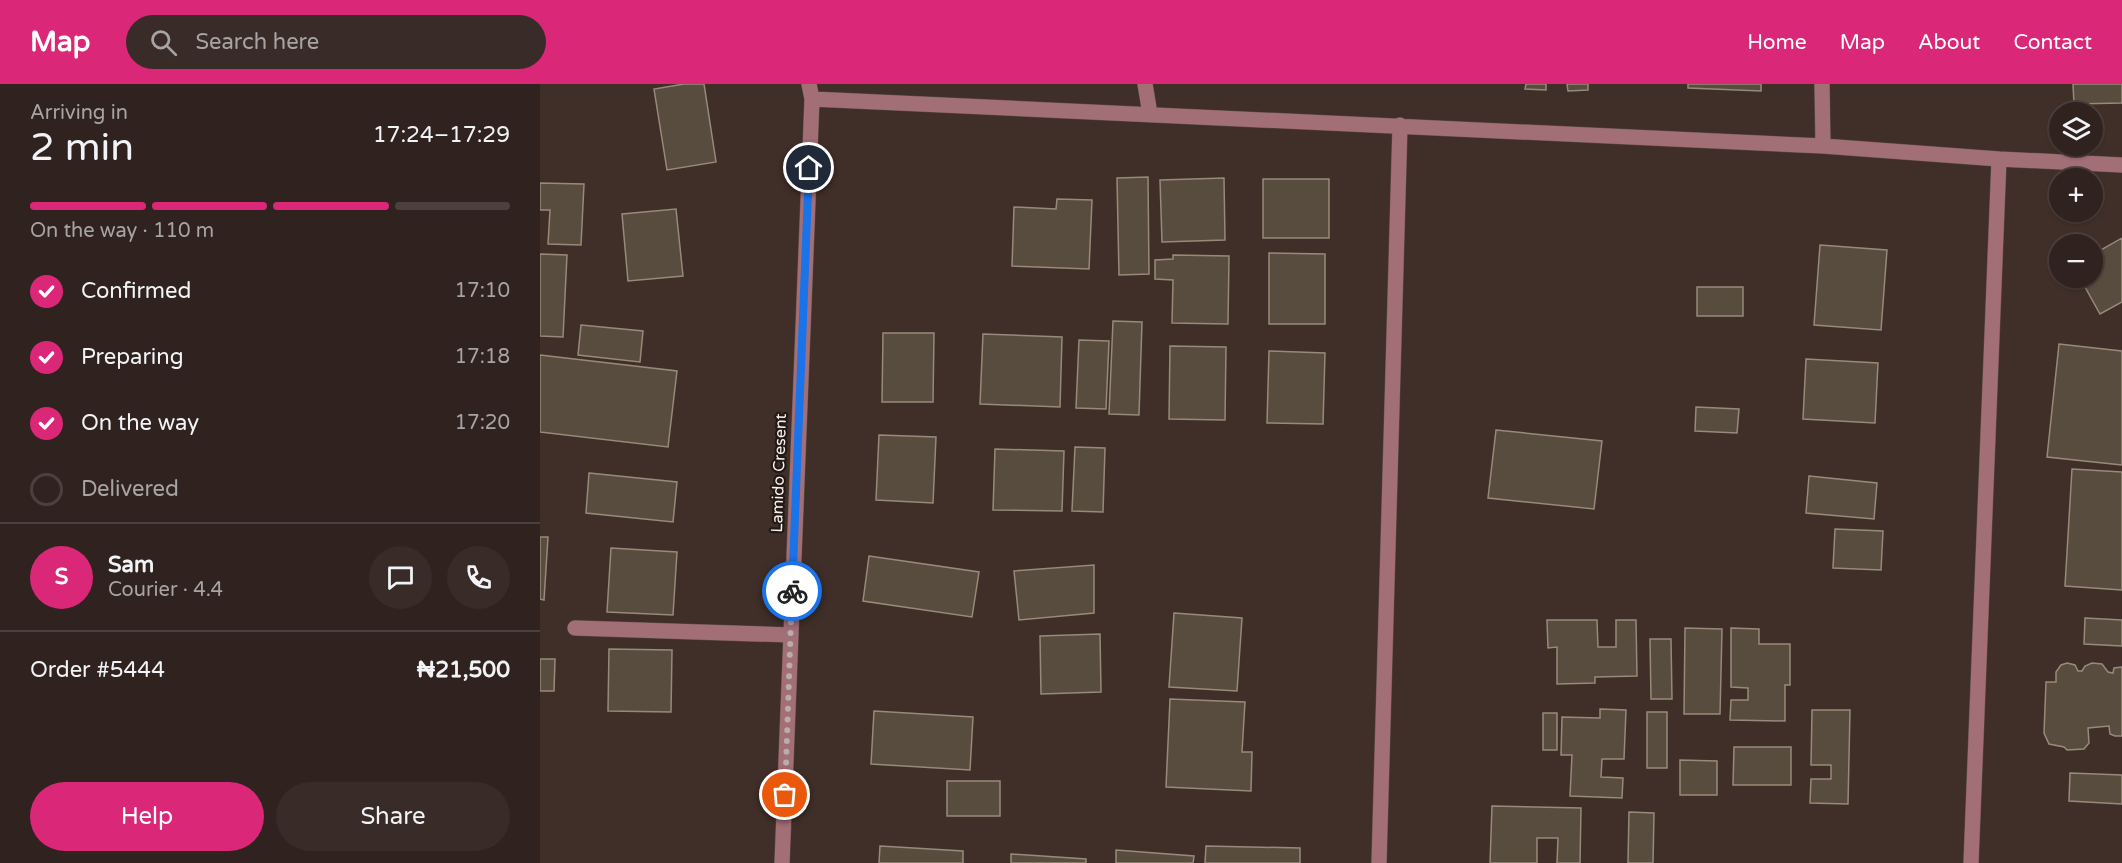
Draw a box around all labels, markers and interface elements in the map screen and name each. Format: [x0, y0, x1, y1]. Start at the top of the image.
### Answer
search box [126, 15, 546, 69]
text: Map [30, 25, 90, 59]
icon: search [147, 26, 180, 59]
text: Search here [195, 29, 319, 55]
text: Home [1747, 30, 1807, 55]
text: Map [1840, 30, 1885, 55]
text: About [1918, 30, 1980, 55]
text: Contact [2013, 30, 2092, 55]
text: Arriving in [30, 101, 128, 125]
map controls [2049, 102, 2103, 288]
button: layers [2049, 102, 2103, 156]
text: 17:24–17:29 [373, 122, 510, 148]
text: 2 min [30, 124, 134, 171]
pin [783, 142, 834, 193]
icon: home [792, 151, 825, 184]
button: + [2049, 168, 2103, 222]
text: On the way · 110 m [30, 219, 214, 243]
button: − [2049, 234, 2103, 288]
icon: check [30, 275, 63, 308]
text: Confirmed [81, 278, 191, 304]
text: 17:10 [455, 279, 510, 303]
icon: check [30, 341, 63, 374]
text: Preparing [81, 344, 184, 370]
text: 17:18 [455, 345, 510, 369]
icon: check [30, 407, 63, 440]
text: On the way [81, 410, 199, 436]
text: 17:20 [455, 411, 510, 435]
street label: Lamido Cresent [767, 413, 791, 533]
text: Delivered [81, 476, 179, 502]
button: chat [369, 546, 432, 609]
button: phone [447, 546, 510, 609]
text: Sam [108, 552, 154, 578]
courier [762, 561, 822, 621]
text: S [55, 564, 68, 590]
icon: bike [776, 575, 809, 608]
text: Courier · 4.4 [108, 578, 223, 602]
text: Order #5444 [30, 657, 165, 683]
text: ₦21,500 [417, 657, 510, 683]
pin [759, 769, 810, 820]
icon: bag [768, 778, 801, 811]
button: Help [30, 782, 264, 851]
button: Share [276, 782, 510, 851]

